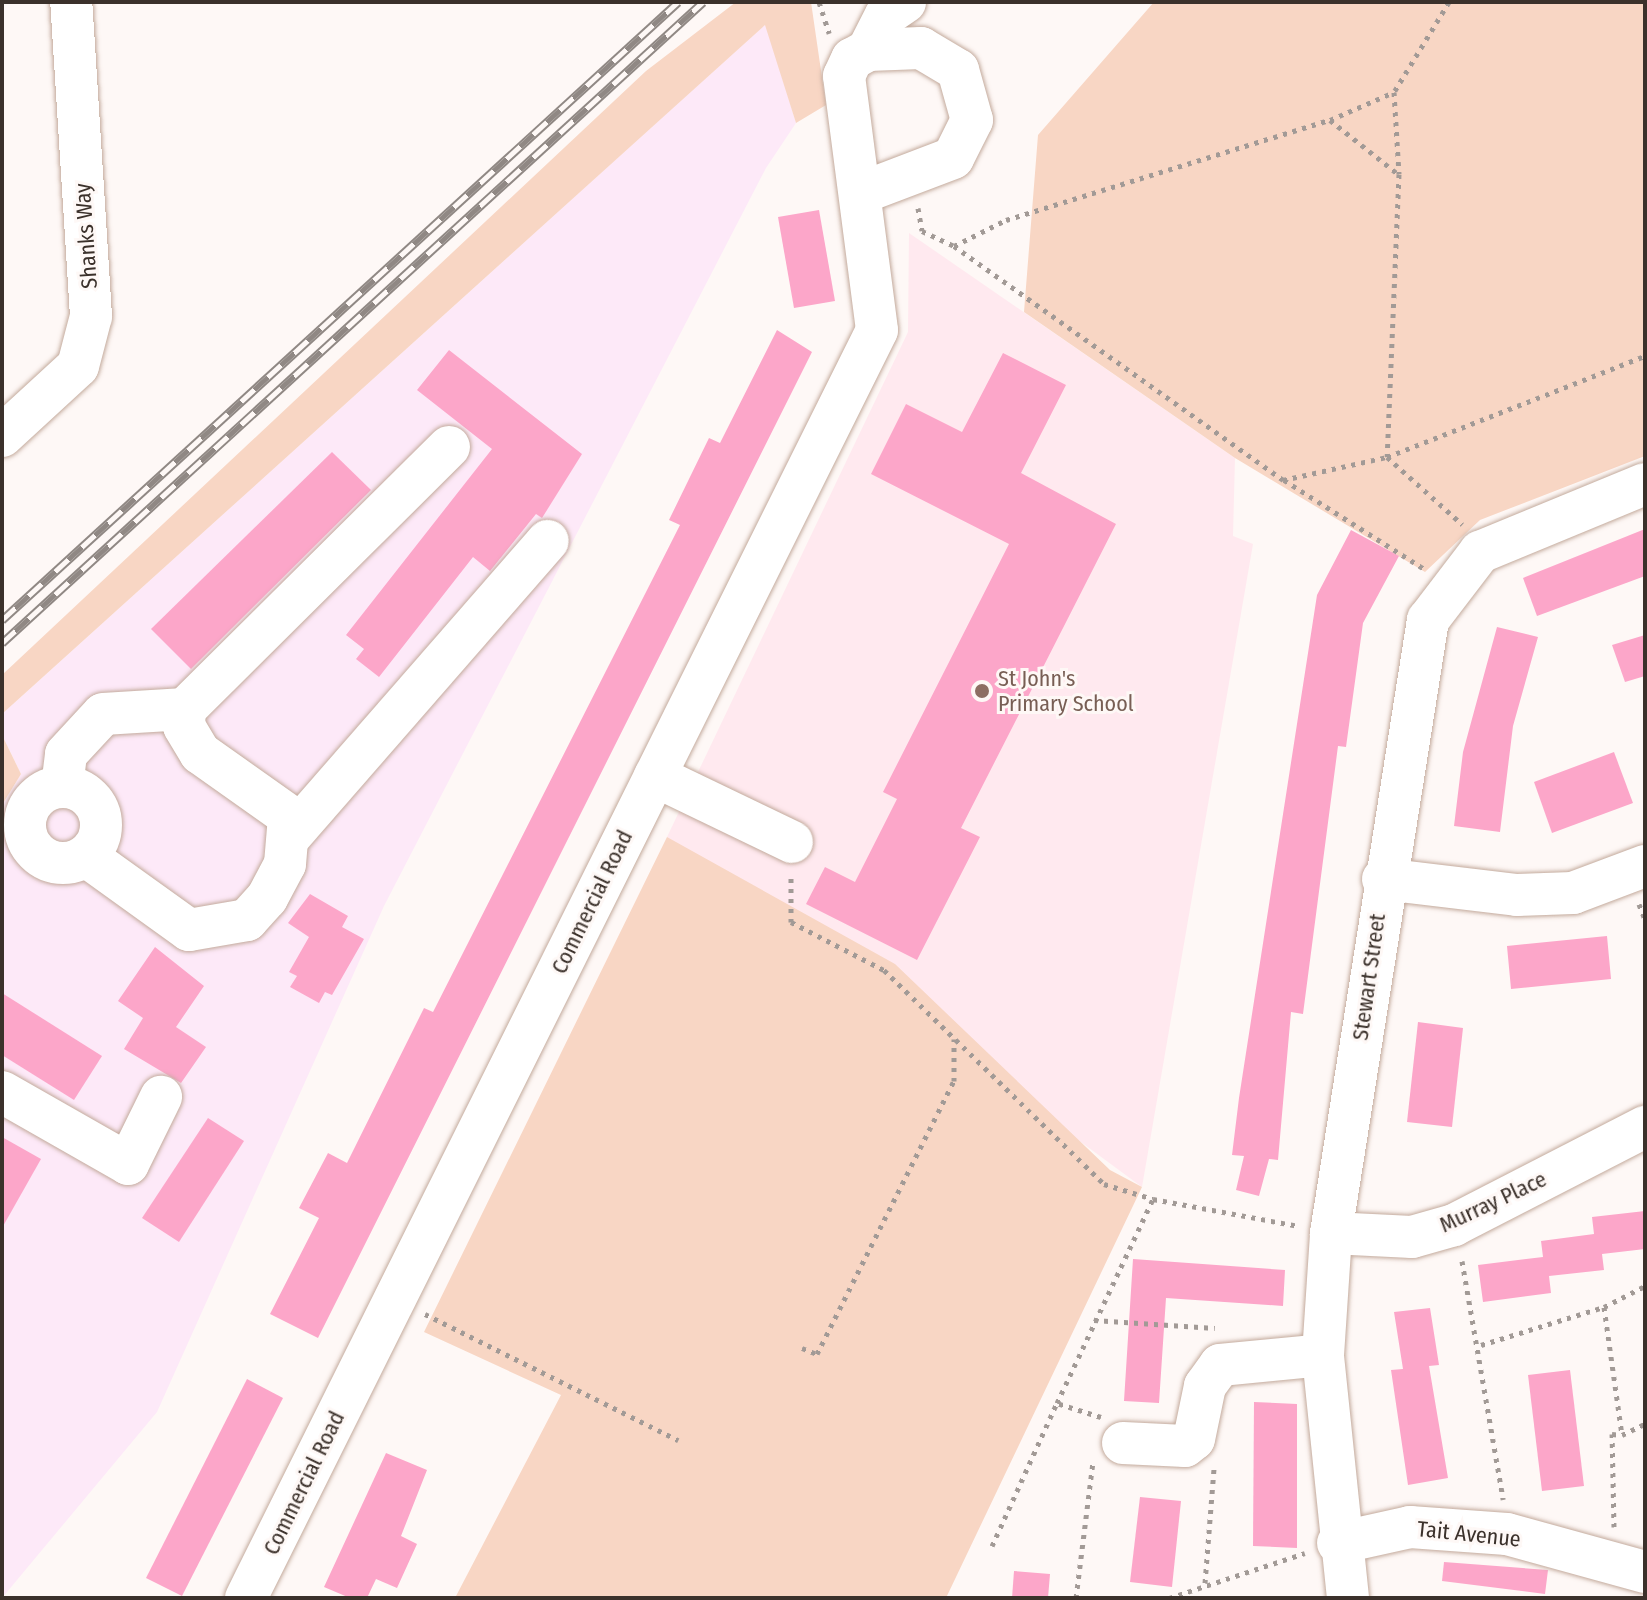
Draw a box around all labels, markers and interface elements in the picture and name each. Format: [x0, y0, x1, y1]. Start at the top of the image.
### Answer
street label: Shanks Way [69, 182, 103, 290]
place label: St John's Primary School [998, 665, 1134, 716]
marker: St John's Primary School [973, 682, 991, 700]
street label: Commercial Road [546, 826, 638, 978]
street label: Stewart Street [1347, 912, 1391, 1042]
street label: Murray Place [1435, 1166, 1551, 1238]
street label: Commercial Road [258, 1407, 350, 1559]
street label: Tait Avenue [1416, 1515, 1522, 1553]

